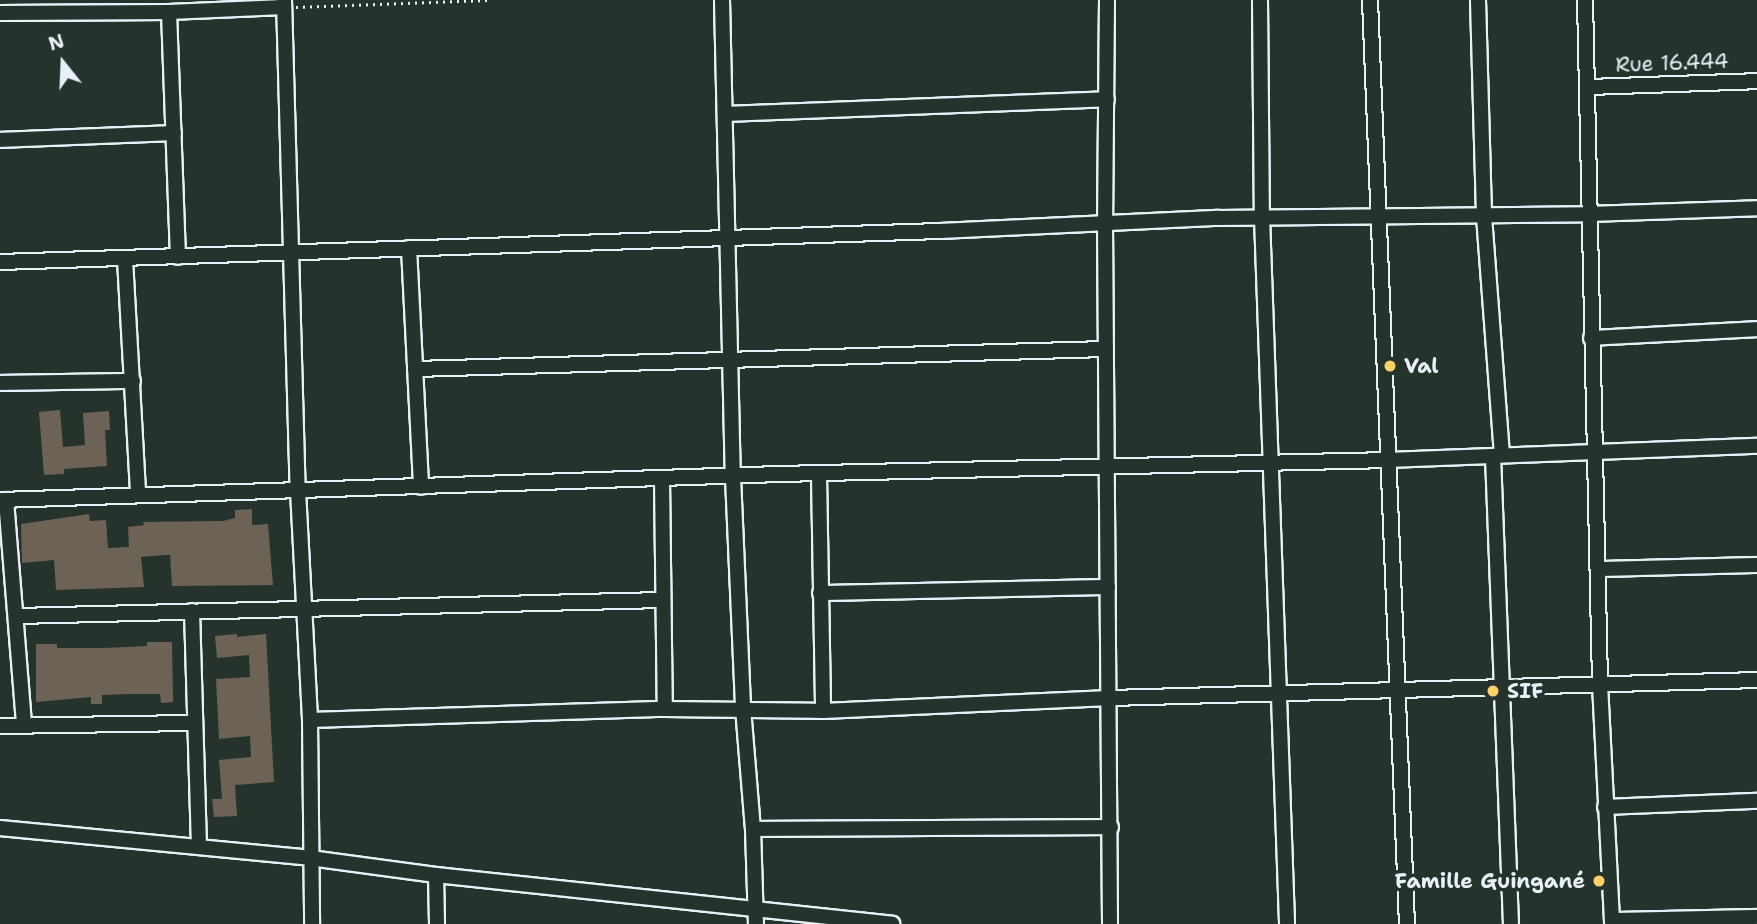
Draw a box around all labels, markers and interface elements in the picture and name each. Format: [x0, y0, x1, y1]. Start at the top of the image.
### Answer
north arrow [28, 28, 98, 98]
text: N [45, 28, 67, 57]
street label: Rue 16.444 [1615, 48, 1729, 78]
place label: Val [1404, 353, 1439, 379]
marker: Val [1382, 358, 1398, 374]
place label: SIF [1507, 678, 1543, 704]
marker: SIF [1485, 683, 1501, 699]
place label: Famille Guingané [1395, 868, 1585, 894]
marker: Famille Guingané [1591, 873, 1607, 889]

